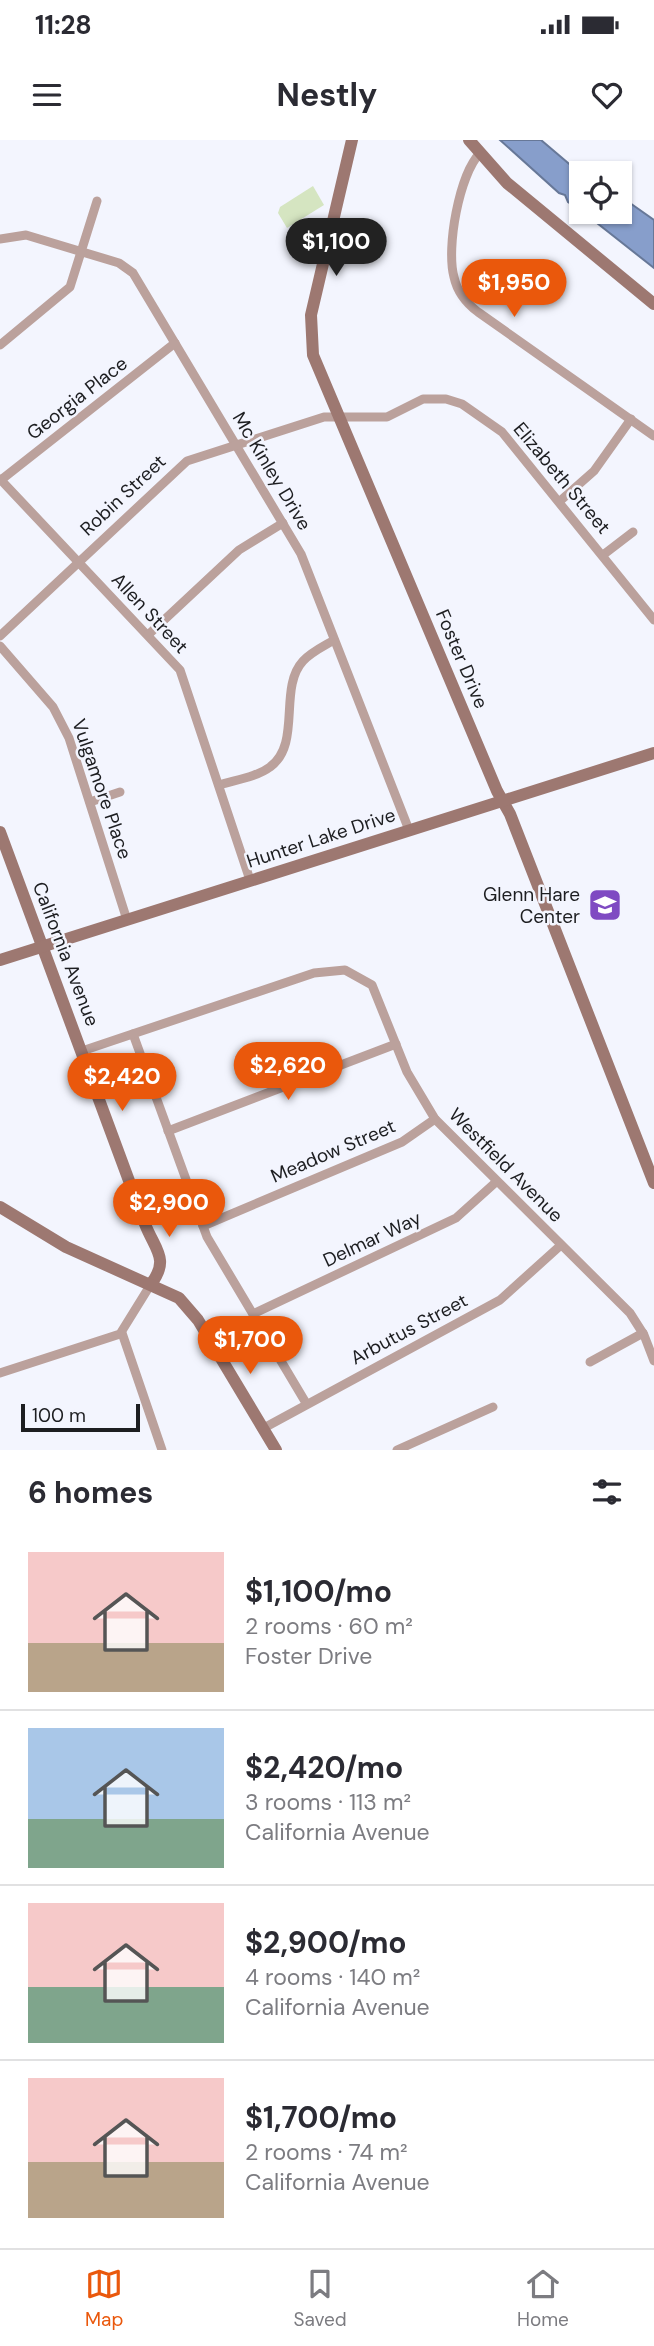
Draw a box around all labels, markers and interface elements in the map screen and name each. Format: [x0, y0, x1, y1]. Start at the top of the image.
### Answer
text: 11:28 [35, 8, 92, 42]
text: Nestly [277, 74, 377, 116]
icon: menu [28, 76, 66, 114]
icon: heart [588, 76, 626, 114]
map controls [569, 161, 632, 224]
button: locate [569, 161, 632, 224]
pin: $1,100 [279, 218, 393, 278]
text: $1,100 [302, 226, 370, 256]
pin: $1,950 [457, 260, 571, 319]
text: $1,950 [477, 267, 551, 297]
street label: Georgia Place [22, 351, 132, 445]
street label: Mc Kinley Drive [227, 407, 317, 535]
street label: Elizabeth Street [508, 417, 616, 539]
street label: Robin Street [75, 449, 171, 541]
street label: Allen Street [106, 567, 194, 659]
street label: Foster Drive [430, 606, 494, 712]
street label: Vulgamore Place [66, 716, 138, 862]
street label: Hunter Lake Drive [243, 802, 399, 874]
street label: California Avenue [27, 878, 105, 1030]
place label: Glenn Hare Center [483, 882, 580, 929]
school or university icon: Glenn Hare Center [586, 886, 624, 924]
pin: $2,620 [231, 1042, 345, 1102]
text: $2,620 [250, 1050, 326, 1080]
pin: $2,420 [65, 1054, 179, 1113]
text: $2,420 [83, 1061, 161, 1091]
street label: Westfield Avenue [443, 1102, 569, 1228]
street label: Meadow Street [267, 1113, 399, 1189]
pin: $2,900 [112, 1180, 226, 1239]
text: $2,900 [129, 1187, 209, 1217]
street label: Delmar Way [319, 1205, 425, 1273]
street label: Arbutus Street [346, 1288, 472, 1370]
pin: $1,700 [193, 1316, 307, 1376]
text: $1,700 [214, 1324, 286, 1354]
scale bar [21, 1401, 140, 1433]
text: 100 m [32, 1403, 86, 1428]
text: 6 homes [28, 1473, 153, 1512]
icon: filters [588, 1473, 626, 1511]
text: $1,100/mo [245, 1572, 392, 1611]
icon: home [84, 1580, 168, 1664]
text: 2 rooms · 60 m² [245, 1611, 413, 1641]
text: Foster Drive [245, 1641, 372, 1671]
text: $2,420/mo [245, 1748, 403, 1787]
icon: home [84, 1756, 168, 1840]
text: 3 rooms · 113 m² [245, 1787, 411, 1817]
text: California Avenue [245, 1817, 430, 1847]
text: $2,900/mo [245, 1923, 407, 1962]
icon: home [84, 1931, 168, 2015]
text: 4 rooms · 140 m² [245, 1962, 420, 1992]
text: California Avenue [245, 1992, 430, 2022]
text: $1,700/mo [245, 2098, 397, 2137]
icon: home [84, 2106, 168, 2190]
text: 2 rooms · 74 m² [245, 2137, 408, 2167]
text: California Avenue [245, 2167, 430, 2197]
tab: Map [85, 2265, 123, 2332]
tab: Saved [294, 2265, 347, 2332]
tab: Home [517, 2265, 569, 2332]

